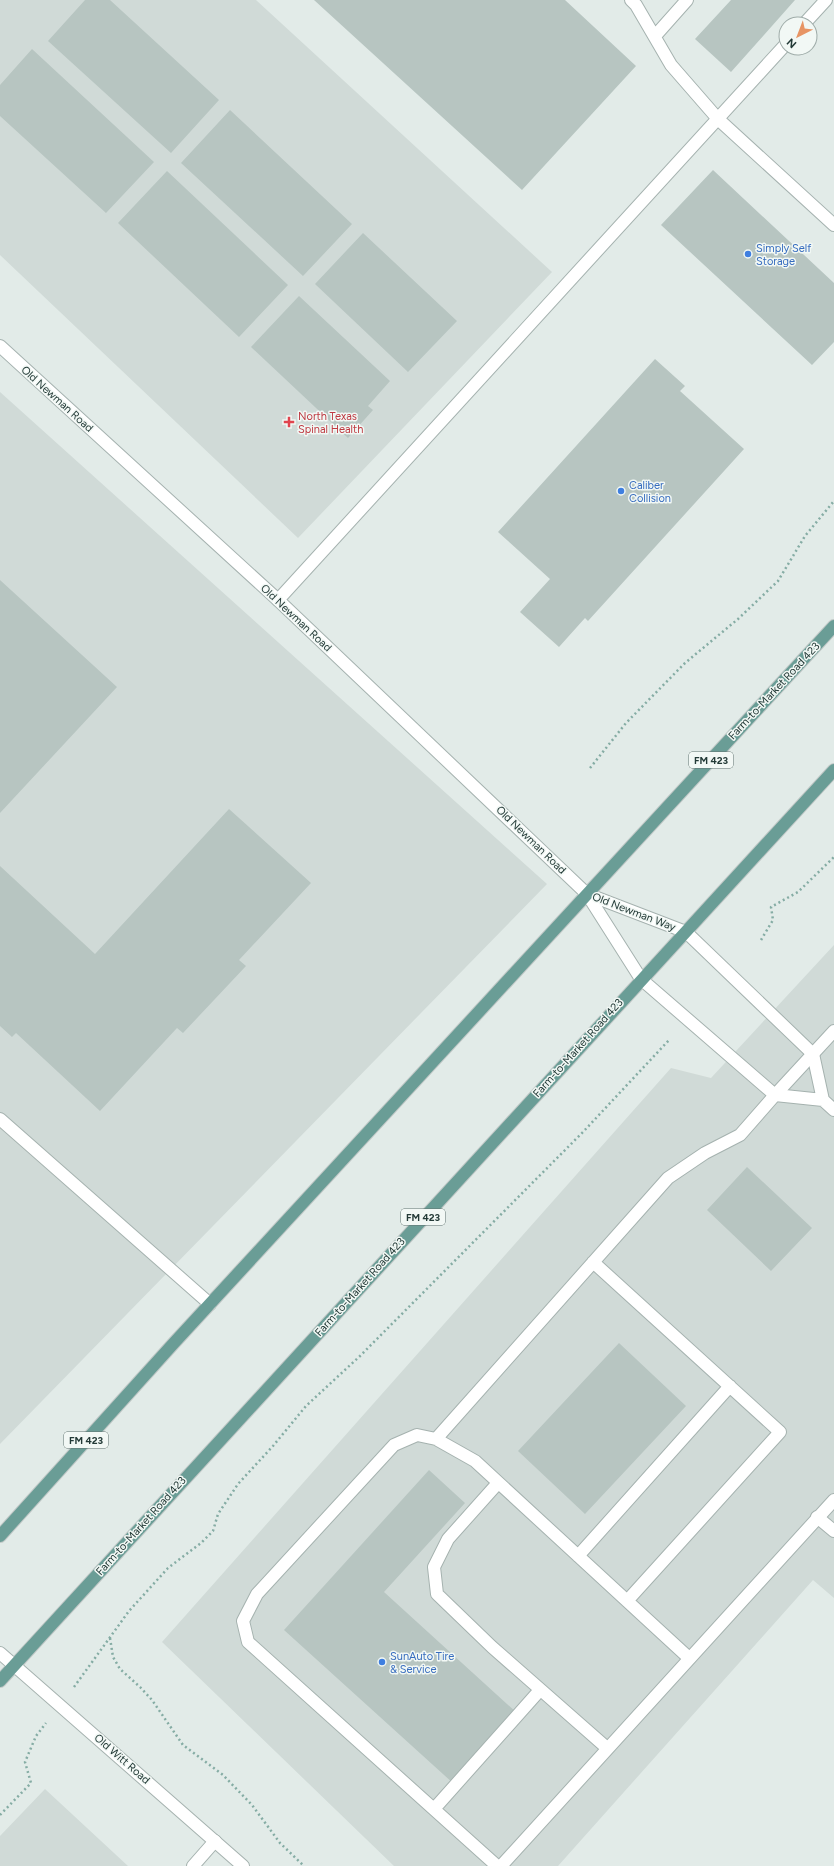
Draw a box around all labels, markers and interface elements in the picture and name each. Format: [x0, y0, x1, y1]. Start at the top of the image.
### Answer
north arrow [778, 16, 818, 56]
text: N [784, 35, 799, 51]
place label: Simply Self Storage [756, 242, 812, 268]
marker: Simply Self Storage [743, 249, 753, 259]
street label: Old Newman Road [18, 363, 96, 435]
place label: North Texas Spinal Health [298, 410, 363, 436]
marker: North Texas Spinal Health [283, 416, 295, 428]
place label: Caliber Collision [629, 479, 671, 505]
marker: Caliber Collision [616, 486, 626, 496]
street label: Old Newman Road [258, 582, 334, 654]
street label: Farm-to-Market Road 423 [726, 640, 822, 742]
road number: FM 423 [689, 752, 733, 768]
street label: Old Newman Road [493, 803, 569, 877]
street label: Old Newman Way [590, 890, 678, 934]
street label: Farm-to-Market Road 423 [530, 996, 626, 1100]
road number: FM 423 [401, 1209, 445, 1225]
street label: Farm-to-Market Road 423 [312, 1235, 408, 1339]
road number: FM 423 [64, 1432, 108, 1448]
street label: Farm-to-Market Road 423 [93, 1474, 189, 1578]
place label: SunAuto Tire & Service [390, 1650, 454, 1676]
marker: SunAuto Tire & Service [377, 1657, 387, 1667]
street label: Old Witt Road [91, 1731, 153, 1787]

